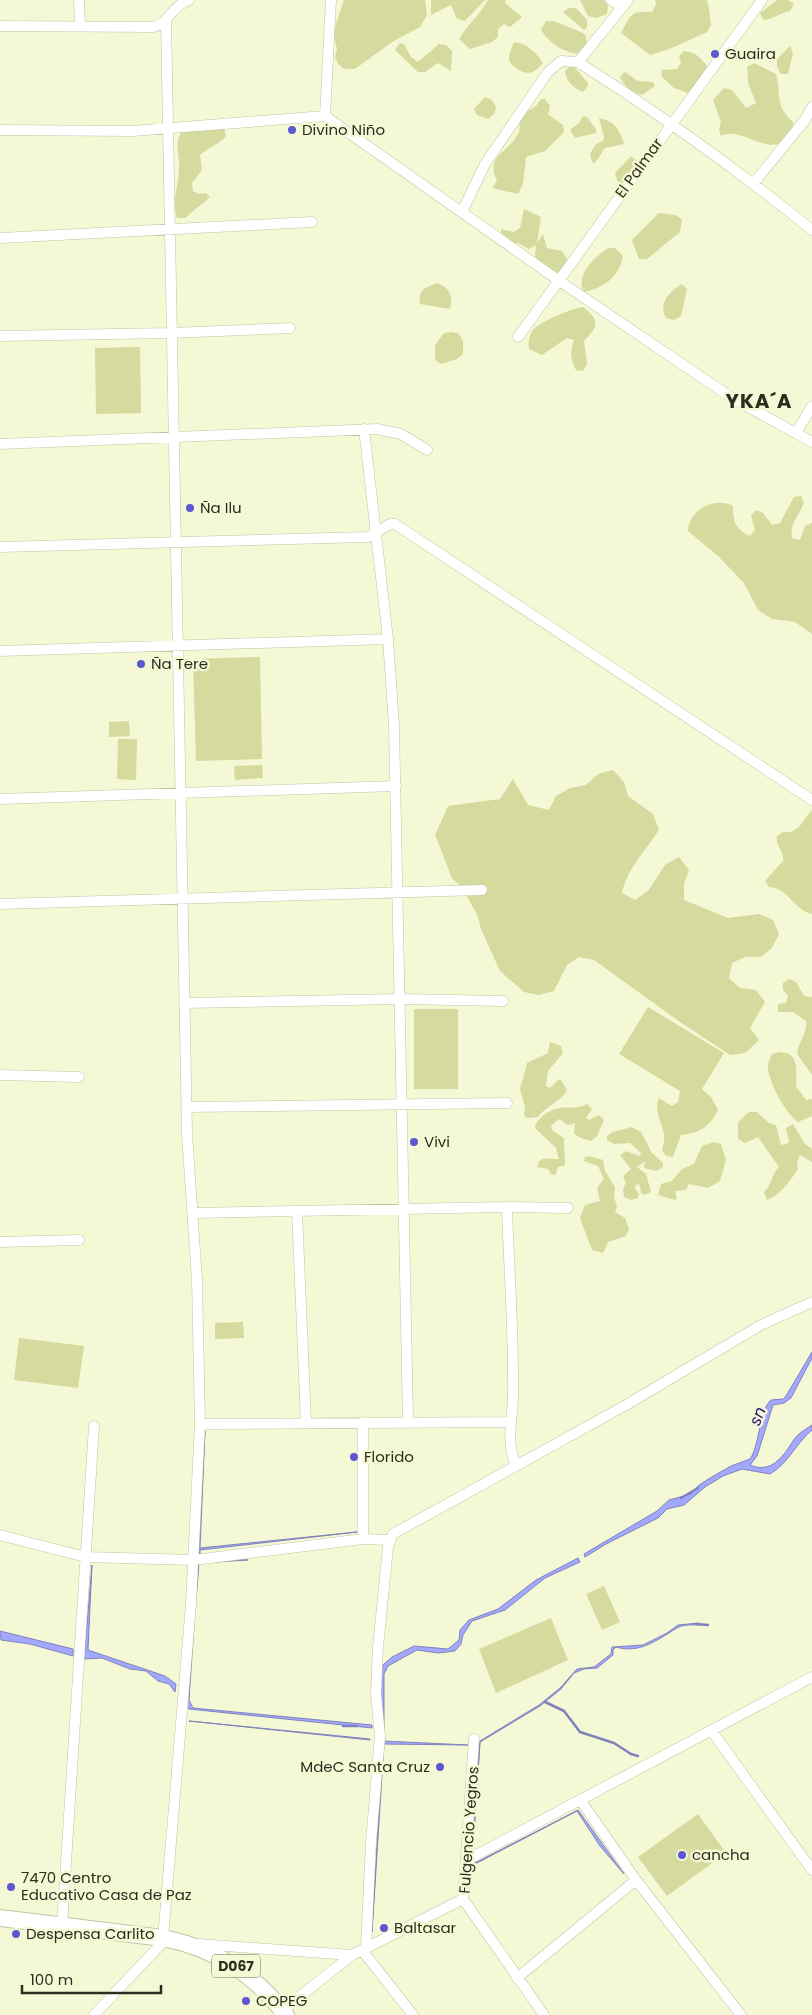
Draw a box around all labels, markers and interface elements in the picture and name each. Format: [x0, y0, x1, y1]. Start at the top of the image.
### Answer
place label: Guaira [725, 43, 776, 64]
marker: Guaira [709, 48, 721, 60]
place label: Divino Niño [302, 119, 385, 140]
marker: Divino Niño [286, 124, 298, 136]
street label: El Palmar [610, 133, 668, 202]
district label: YKA´A [725, 387, 793, 415]
place label: Ña Ilu [200, 497, 242, 518]
marker: Ña Ilu [184, 502, 196, 514]
place label: Ña Tere [151, 653, 208, 674]
marker: Ña Tere [135, 658, 147, 670]
place label: Vivi [424, 1131, 450, 1152]
marker: Vivi [408, 1136, 420, 1148]
water label: sn [743, 1403, 772, 1429]
place label: Florido [364, 1446, 414, 1467]
marker: Florido [348, 1451, 360, 1463]
place label: MdeC Santa Cruz [300, 1756, 430, 1777]
marker: MdeC Santa Cruz [434, 1761, 446, 1773]
street label: Fulgencio Yegros [454, 1765, 483, 1894]
place label: cancha [692, 1844, 750, 1865]
marker: cancha [676, 1849, 688, 1861]
place label: 7470 Centro Educativo Casa de Paz [21, 1867, 192, 1905]
marker: 7470 Centro Educativo Casa de Paz [5, 1881, 17, 1893]
place label: Baltasar [394, 1917, 457, 1938]
marker: Baltasar [378, 1922, 390, 1934]
place label: Despensa Carlito [26, 1923, 155, 1944]
marker: Despensa Carlito [10, 1928, 22, 1940]
road number: D067 [212, 1954, 260, 1978]
scale bar [22, 1962, 161, 1994]
text: 100 m [30, 1969, 73, 1990]
place label: COPEG [256, 1990, 308, 2011]
marker: COPEG [240, 1995, 252, 2007]

